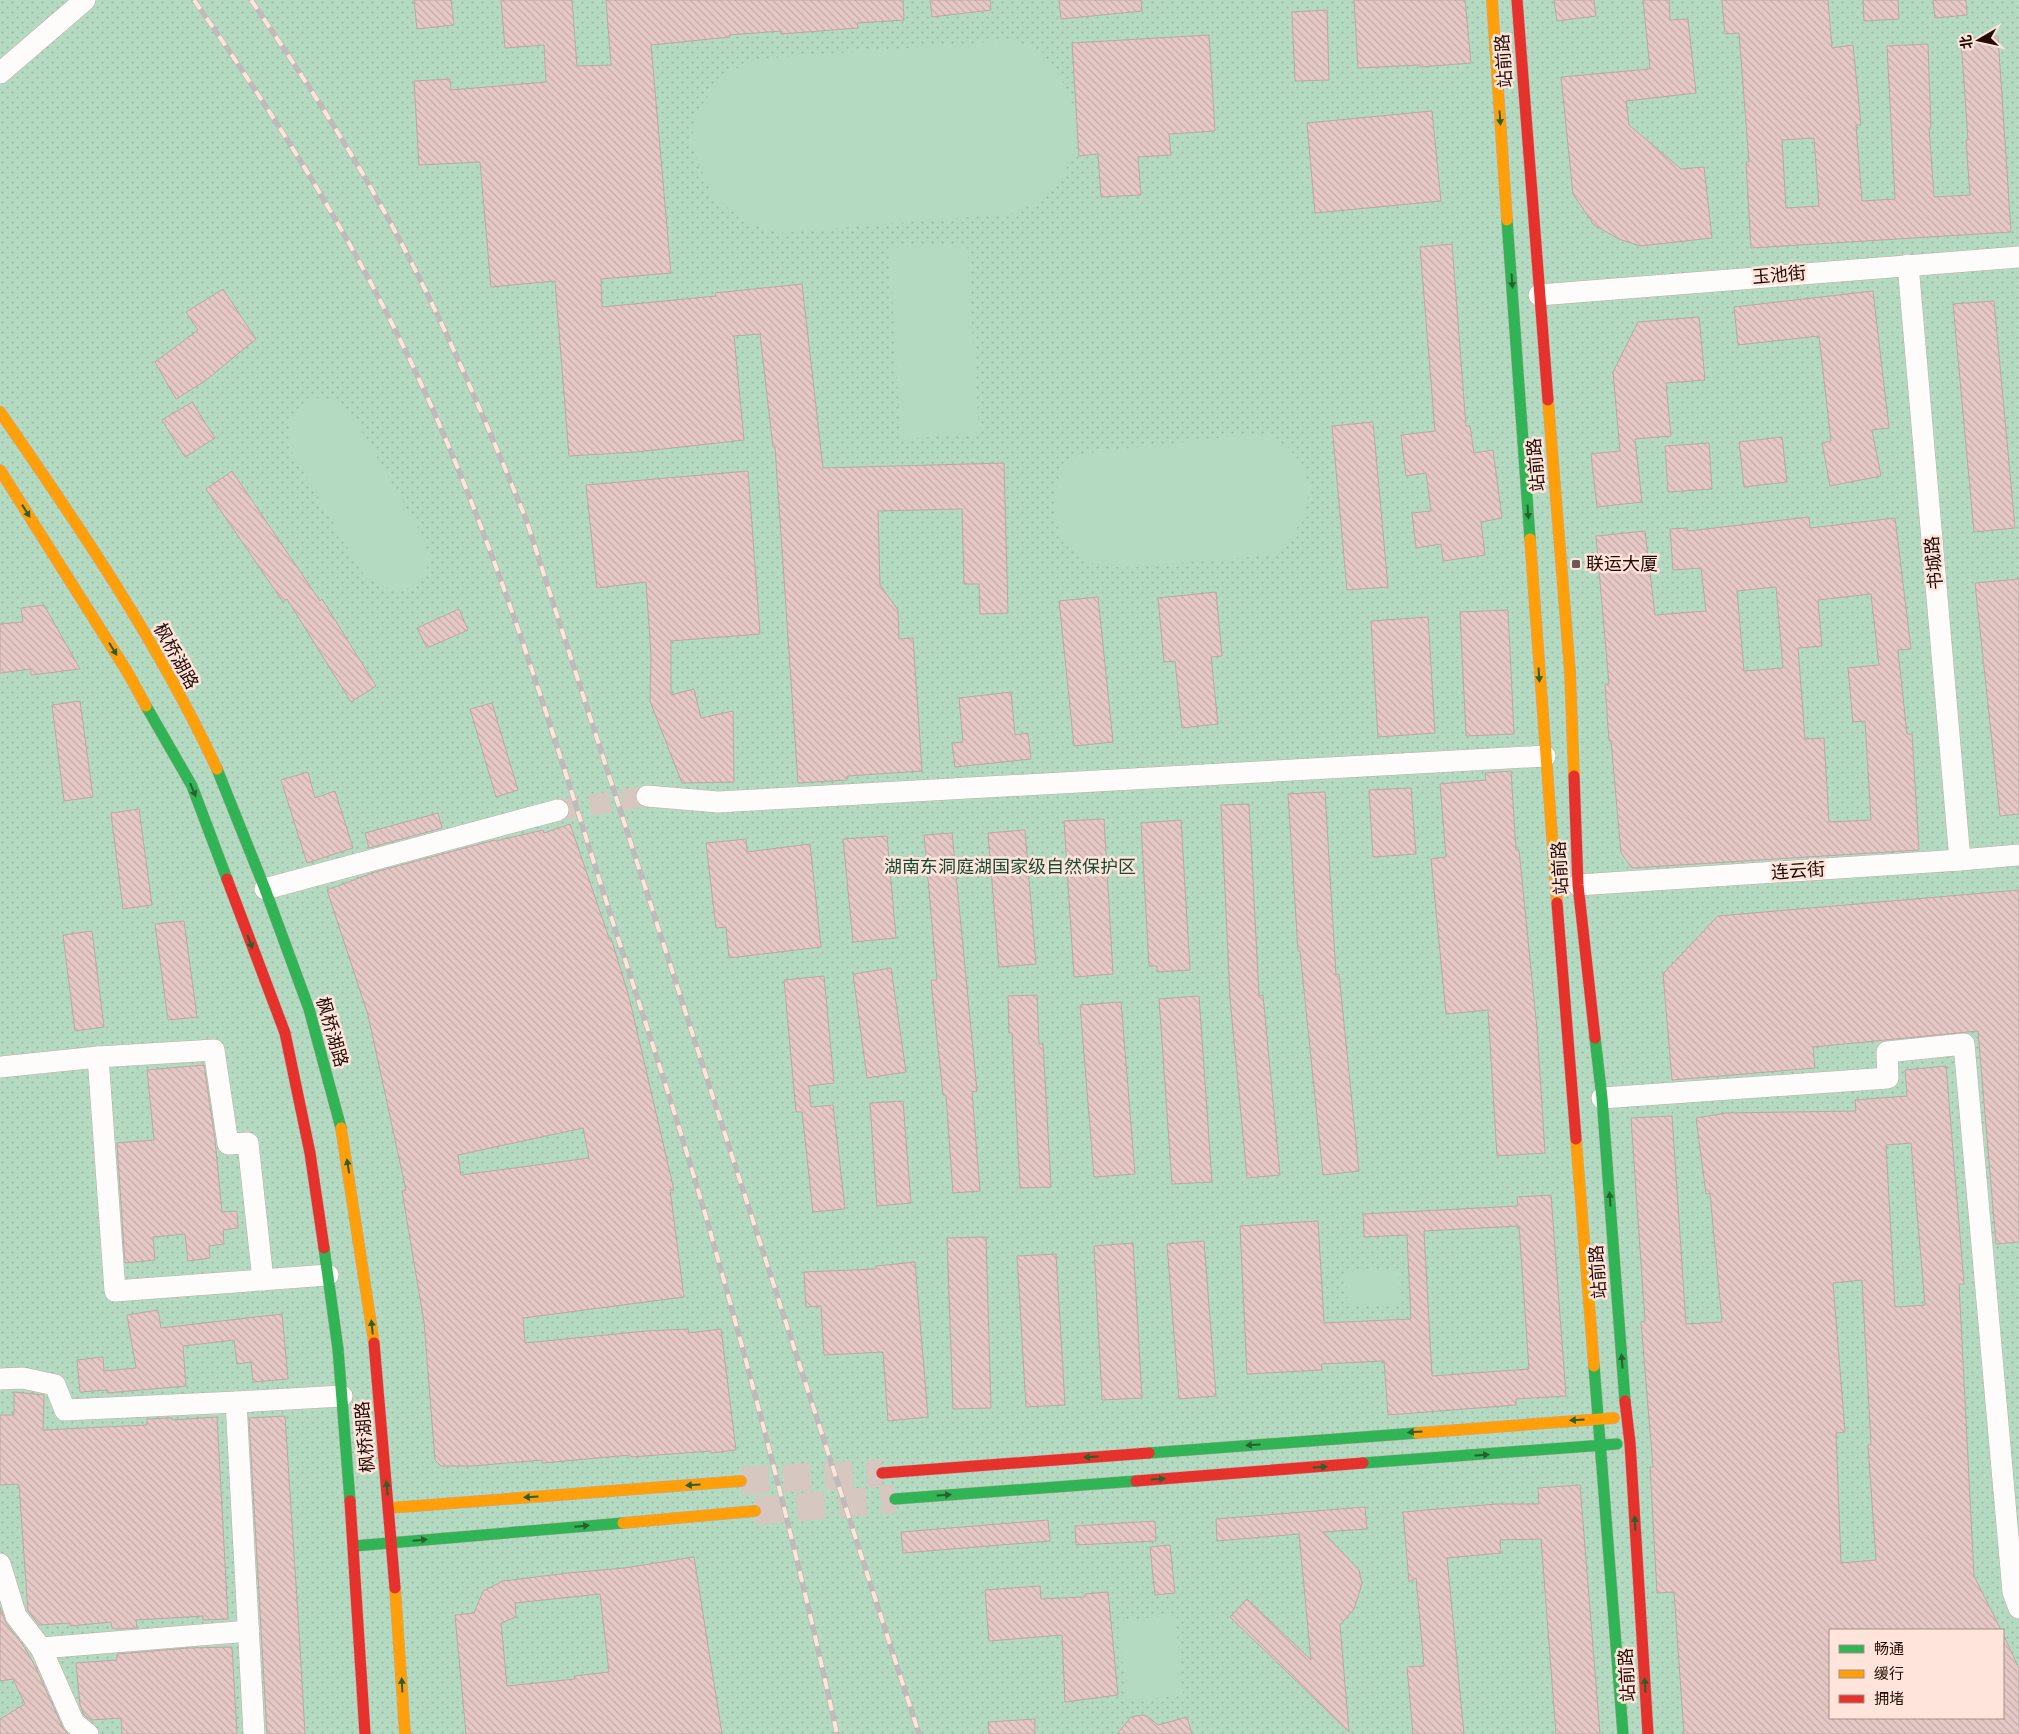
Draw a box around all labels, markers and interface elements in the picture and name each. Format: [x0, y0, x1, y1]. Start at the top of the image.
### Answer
north arrow [1954, 15, 2004, 65]
street label: 站前路 [1491, 33, 1516, 89]
text: 北 [1957, 34, 1975, 50]
one-way arrow [1497, 111, 1505, 127]
street label: 玉池街 [1751, 262, 1807, 287]
one-way arrow [1508, 273, 1516, 289]
street label: 站前路 [1523, 437, 1548, 493]
one-way arrow [21, 505, 31, 518]
one-way arrow [1524, 505, 1532, 521]
street label: 书城路 [1921, 535, 1946, 591]
place label: 联运大厦 [1586, 553, 1658, 574]
marker: 联运大厦 [1570, 558, 1582, 570]
street label: 枫桥湖路 [150, 619, 203, 692]
one-way arrow [108, 642, 118, 655]
one-way arrow [1536, 667, 1544, 683]
one-way arrow [189, 783, 197, 798]
street label: 站前路 [1548, 841, 1571, 896]
park label: 湖南东洞庭湖国家级自然保护区 [884, 856, 1136, 877]
street label: 连云街 [1770, 858, 1826, 883]
one-way arrow [246, 935, 254, 950]
street label: 枫桥湖路 [312, 994, 352, 1069]
one-way arrow [344, 1158, 352, 1174]
one-way arrow [1605, 1191, 1613, 1207]
street label: 站前路 [1585, 1244, 1610, 1300]
one-way arrow [368, 1318, 376, 1334]
one-way arrow [1617, 1353, 1625, 1369]
street label: 枫桥湖路 [351, 1400, 378, 1474]
one-way arrow [1569, 1416, 1585, 1424]
one-way arrow [1407, 1429, 1423, 1437]
one-way arrow [1245, 1441, 1261, 1449]
one-way arrow [1475, 1450, 1491, 1458]
one-way arrow [1083, 1453, 1099, 1461]
one-way arrow [1313, 1462, 1329, 1470]
one-way arrow [1151, 1475, 1167, 1483]
one-way arrow [383, 1480, 391, 1496]
one-way arrow [684, 1481, 700, 1489]
one-way arrow [936, 1491, 952, 1499]
one-way arrow [522, 1494, 538, 1502]
one-way arrow [1630, 1515, 1638, 1531]
one-way arrow [574, 1522, 590, 1530]
one-way arrow [412, 1536, 428, 1544]
legend [1829, 1629, 2004, 1719]
text: 畅通 [1874, 1640, 1904, 1658]
street label: 站前路 [1615, 1648, 1638, 1703]
text: 缓行 [1874, 1665, 1904, 1683]
one-way arrow [398, 1677, 406, 1693]
one-way arrow [1640, 1677, 1648, 1693]
text: 拥堵 [1874, 1690, 1904, 1708]

